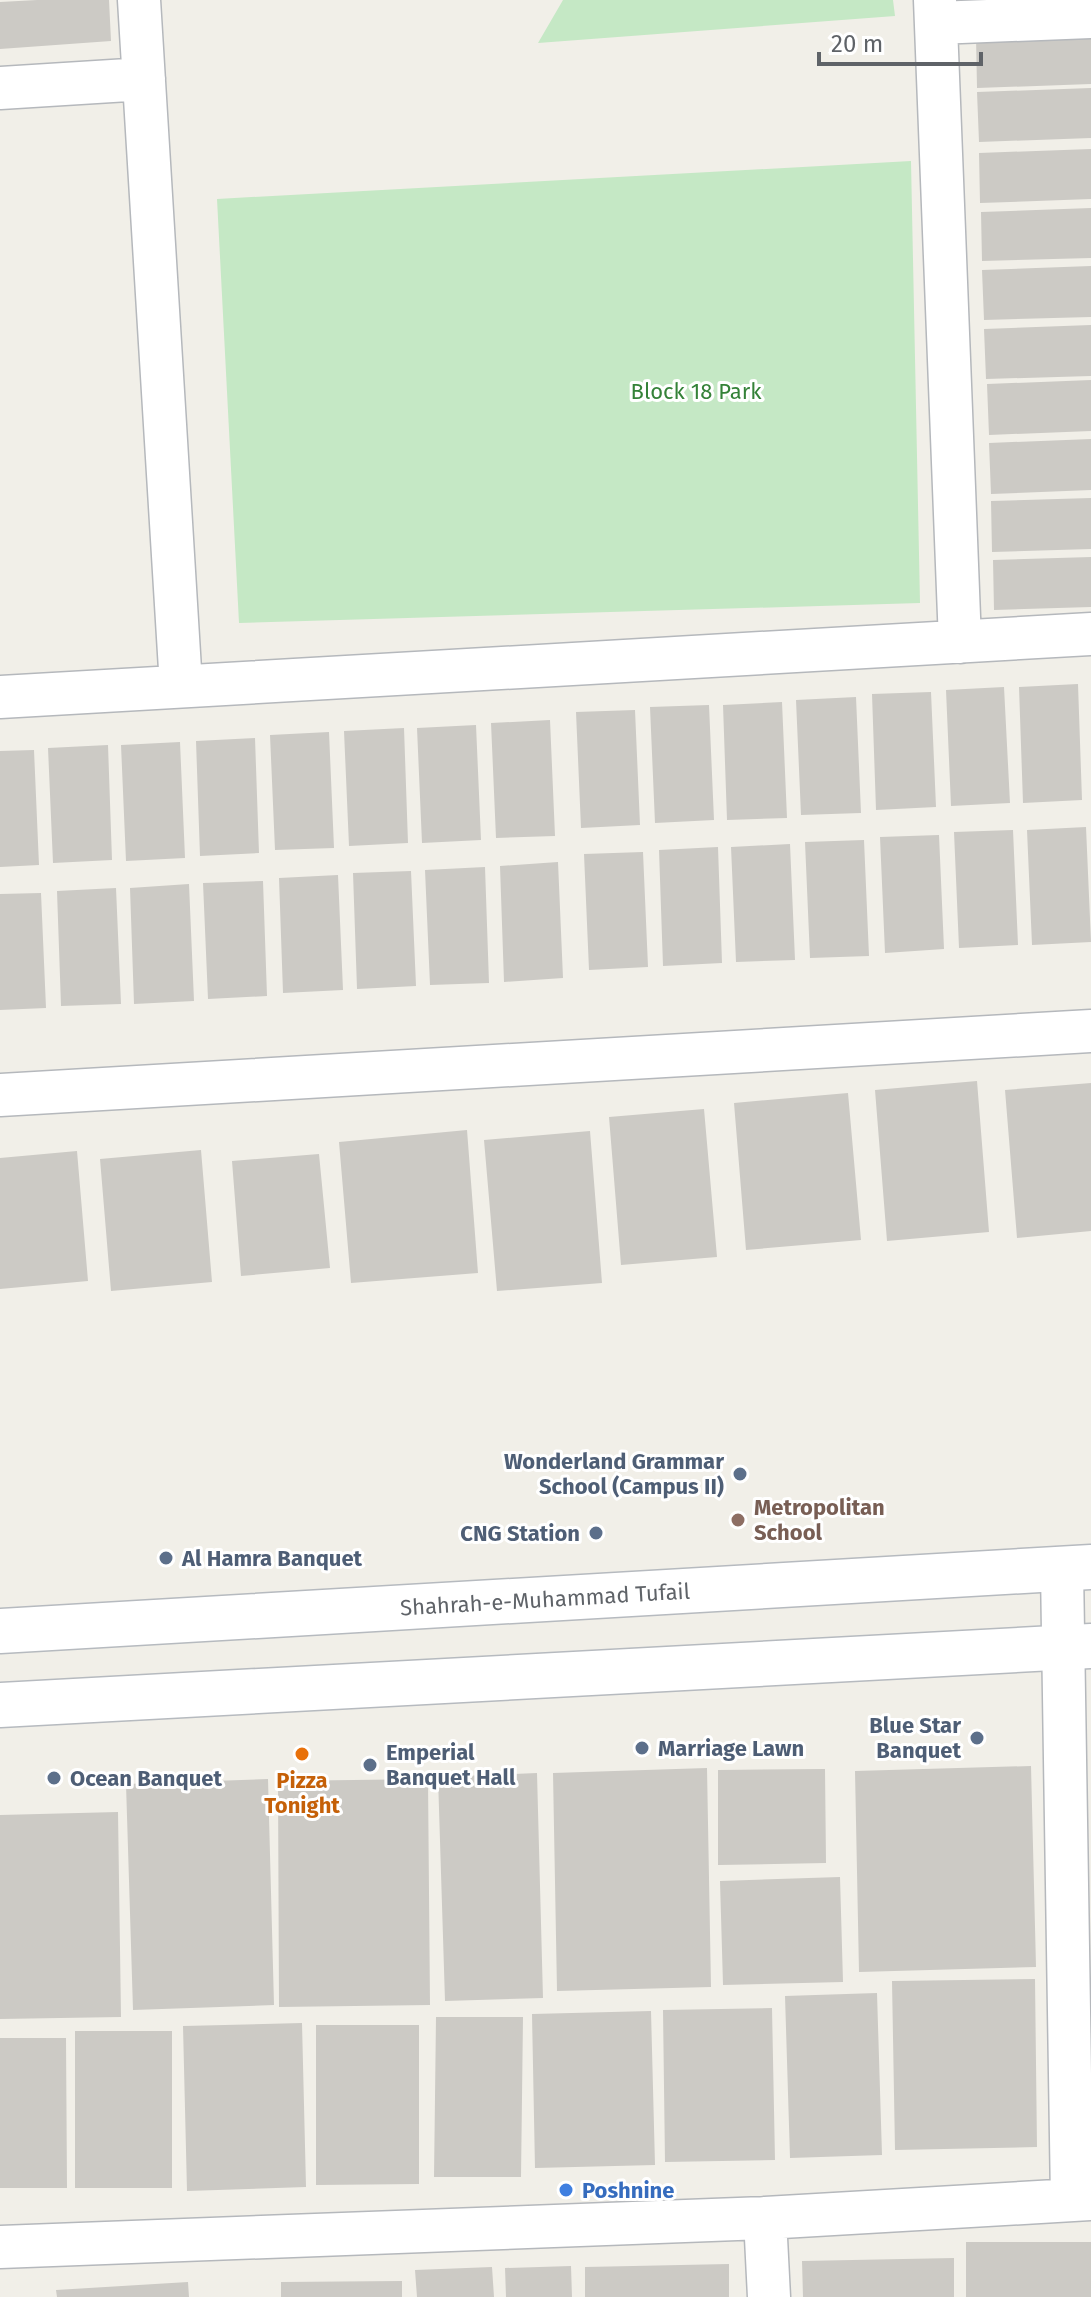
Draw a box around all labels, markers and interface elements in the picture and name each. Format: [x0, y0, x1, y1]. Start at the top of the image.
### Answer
scale bar [819, 16, 981, 66]
text: 20 m [831, 30, 883, 58]
park label: Block 18 Park [631, 378, 762, 405]
place label: Wonderland Grammar School (Campus II) [504, 1448, 724, 1500]
marker: Wonderland Grammar School (Campus II) [731, 1465, 749, 1483]
place label: Metropolitan School [754, 1494, 885, 1546]
marker: Metropolitan School [729, 1511, 747, 1529]
place label: CNG Station [460, 1520, 580, 1547]
marker: CNG Station [587, 1524, 605, 1542]
place label: Al Hamra Banquet [181, 1545, 363, 1572]
marker: Al Hamra Banquet [157, 1549, 175, 1567]
street label: Shahrah-e-Muhammad Tufail [399, 1578, 691, 1622]
place label: Blue Star Banquet [869, 1712, 962, 1764]
marker: Blue Star Banquet [968, 1729, 986, 1747]
place label: Marriage Lawn [658, 1735, 804, 1762]
place label: Emperial Banquet Hall [386, 1739, 516, 1791]
marker: Marriage Lawn [633, 1739, 651, 1757]
marker: Pizza Tonight [293, 1745, 311, 1763]
marker: Emperial Banquet Hall [361, 1756, 379, 1774]
place label: Ocean Banquet [70, 1765, 222, 1792]
place label: Pizza Tonight [264, 1767, 340, 1819]
marker: Ocean Banquet [45, 1769, 63, 1787]
place label: Poshnine [582, 2177, 674, 2204]
marker: Poshnine [557, 2181, 575, 2199]

